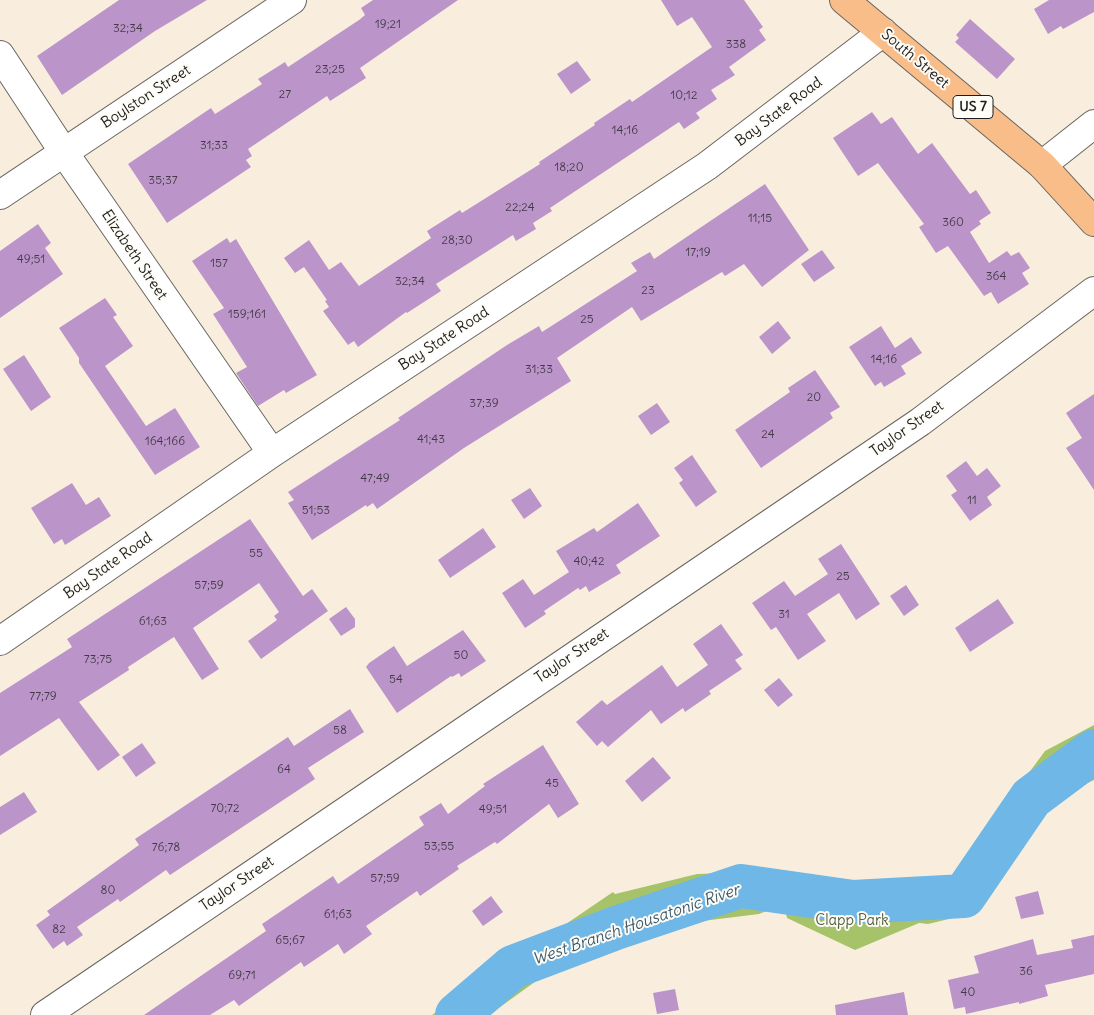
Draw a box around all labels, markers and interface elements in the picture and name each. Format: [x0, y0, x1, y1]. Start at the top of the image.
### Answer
house number: 19;21 [375, 18, 401, 32]
house number: 32;34 [113, 22, 143, 36]
street label: South Street [877, 25, 953, 93]
house number: 338 [726, 38, 746, 52]
street label: Boylston Street [98, 61, 194, 133]
house number: 23;25 [315, 63, 345, 77]
street label: Bay State Road [732, 74, 826, 150]
house number: 27 [279, 88, 291, 102]
house number: 10;12 [671, 89, 697, 103]
road number: US 7 [953, 95, 993, 118]
house number: 14;16 [612, 124, 638, 138]
house number: 31;33 [200, 139, 228, 153]
house number: 18;20 [554, 161, 584, 175]
house number: 35;37 [148, 174, 178, 188]
house number: 22;24 [505, 201, 535, 215]
street label: Elizabeth Street [97, 207, 171, 303]
house number: 11;15 [748, 212, 772, 226]
house number: 360 [942, 216, 964, 230]
house number: 28;30 [441, 234, 473, 248]
house number: 17;19 [685, 246, 711, 260]
house number: 49;51 [17, 253, 45, 267]
house number: 157 [210, 257, 228, 271]
house number: 364 [986, 270, 1006, 284]
house number: 32;34 [395, 275, 425, 289]
house number: 23 [641, 284, 655, 298]
street label: Bay State Road [396, 303, 492, 375]
house number: 159;161 [228, 308, 266, 322]
house number: 25 [580, 313, 594, 327]
house number: 14;16 [871, 353, 897, 367]
house number: 31;33 [525, 363, 553, 377]
house number: 20 [807, 391, 821, 405]
house number: 37;39 [469, 397, 499, 411]
street label: Taylor Street [867, 397, 947, 461]
house number: 24 [761, 428, 775, 442]
house number: 41;43 [417, 433, 445, 447]
house number: 164;166 [145, 435, 185, 449]
house number: 47;49 [360, 472, 390, 486]
house number: 11 [967, 494, 977, 508]
house number: 51;53 [302, 504, 330, 518]
street label: Bay State Road [60, 529, 156, 603]
house number: 55 [249, 547, 263, 561]
house number: 40;42 [573, 555, 605, 569]
house number: 25 [836, 570, 850, 584]
house number: 57;59 [194, 579, 224, 593]
house number: 31 [778, 608, 790, 622]
house number: 61;63 [139, 615, 167, 629]
street label: Taylor Street [532, 625, 612, 687]
house number: 50 [454, 649, 468, 663]
house number: 73;75 [84, 653, 112, 667]
house number: 54 [389, 673, 403, 687]
house number: 77;79 [29, 690, 57, 704]
house number: 58 [333, 724, 347, 738]
house number: 64 [277, 763, 291, 777]
house number: 45 [545, 777, 559, 791]
house number: 70;72 [210, 802, 240, 816]
house number: 49;51 [479, 803, 507, 817]
house number: 53;55 [424, 840, 454, 854]
house number: 76;78 [152, 841, 180, 855]
street label: Taylor Street [197, 853, 277, 915]
house number: 57;59 [370, 872, 400, 886]
water label: West Branch Housatonic River [530, 881, 742, 969]
house number: 80 [101, 884, 115, 898]
house number: 61;63 [324, 908, 352, 922]
park label: Clapp Park [815, 912, 889, 930]
house number: 82 [52, 923, 66, 937]
house number: 65;67 [275, 934, 305, 948]
house number: 36 [1019, 965, 1033, 979]
house number: 69;71 [228, 969, 256, 983]
house number: 40 [961, 986, 975, 1000]

